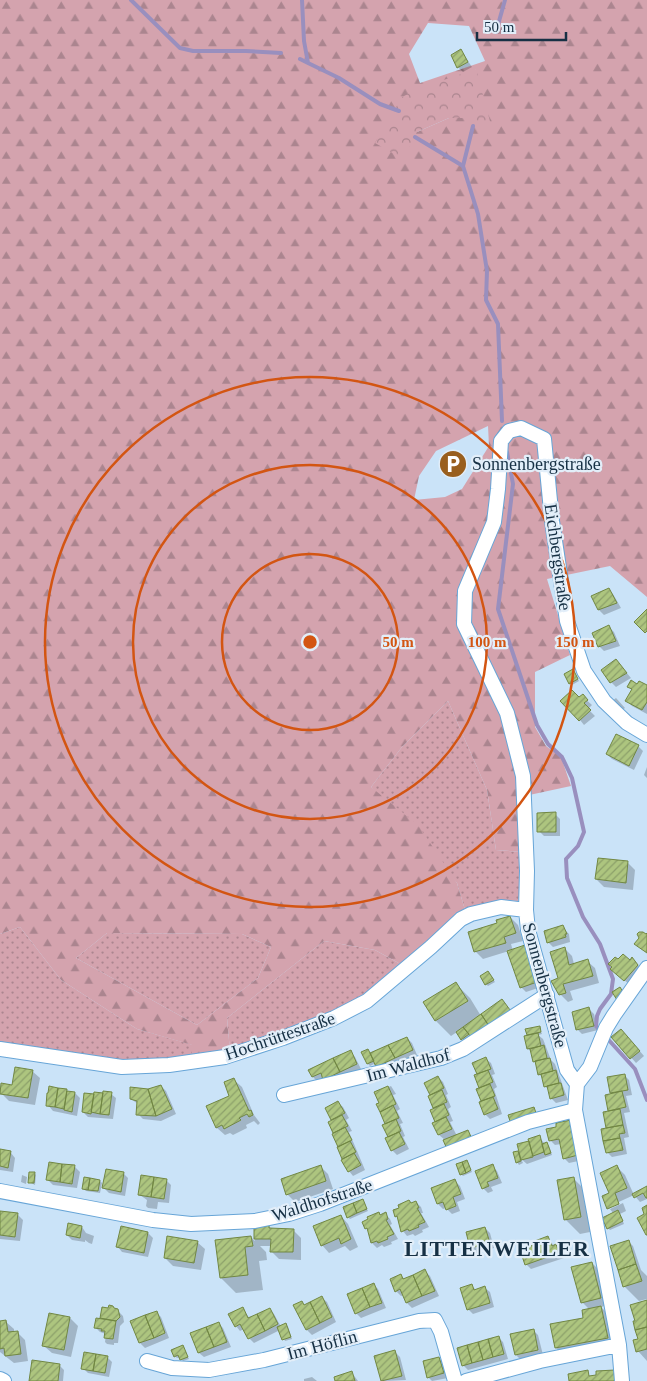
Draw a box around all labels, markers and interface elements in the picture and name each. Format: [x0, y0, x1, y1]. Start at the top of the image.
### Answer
scale bar [477, 10, 566, 42]
text: 50 m [484, 19, 515, 35]
parking icon: Sonnenbergstraße [438, 449, 468, 479]
place label: Sonnenbergstraße [472, 454, 601, 474]
street label: Eichbergstraße [541, 502, 575, 612]
centre of rings [301, 633, 319, 651]
text: 50 m [382, 634, 414, 650]
text: 100 m [468, 634, 507, 650]
text: 150 m [556, 634, 595, 650]
street label: Sonnenbergstraße [519, 920, 571, 1050]
street label: Hochrüttestraße [222, 1008, 338, 1064]
street label: Im Waldhof [364, 1044, 452, 1086]
street label: Waldhofstraße [269, 1174, 375, 1226]
district label: LITTENWEILER [404, 1236, 590, 1261]
street label: Im Höflin [285, 1326, 359, 1364]

